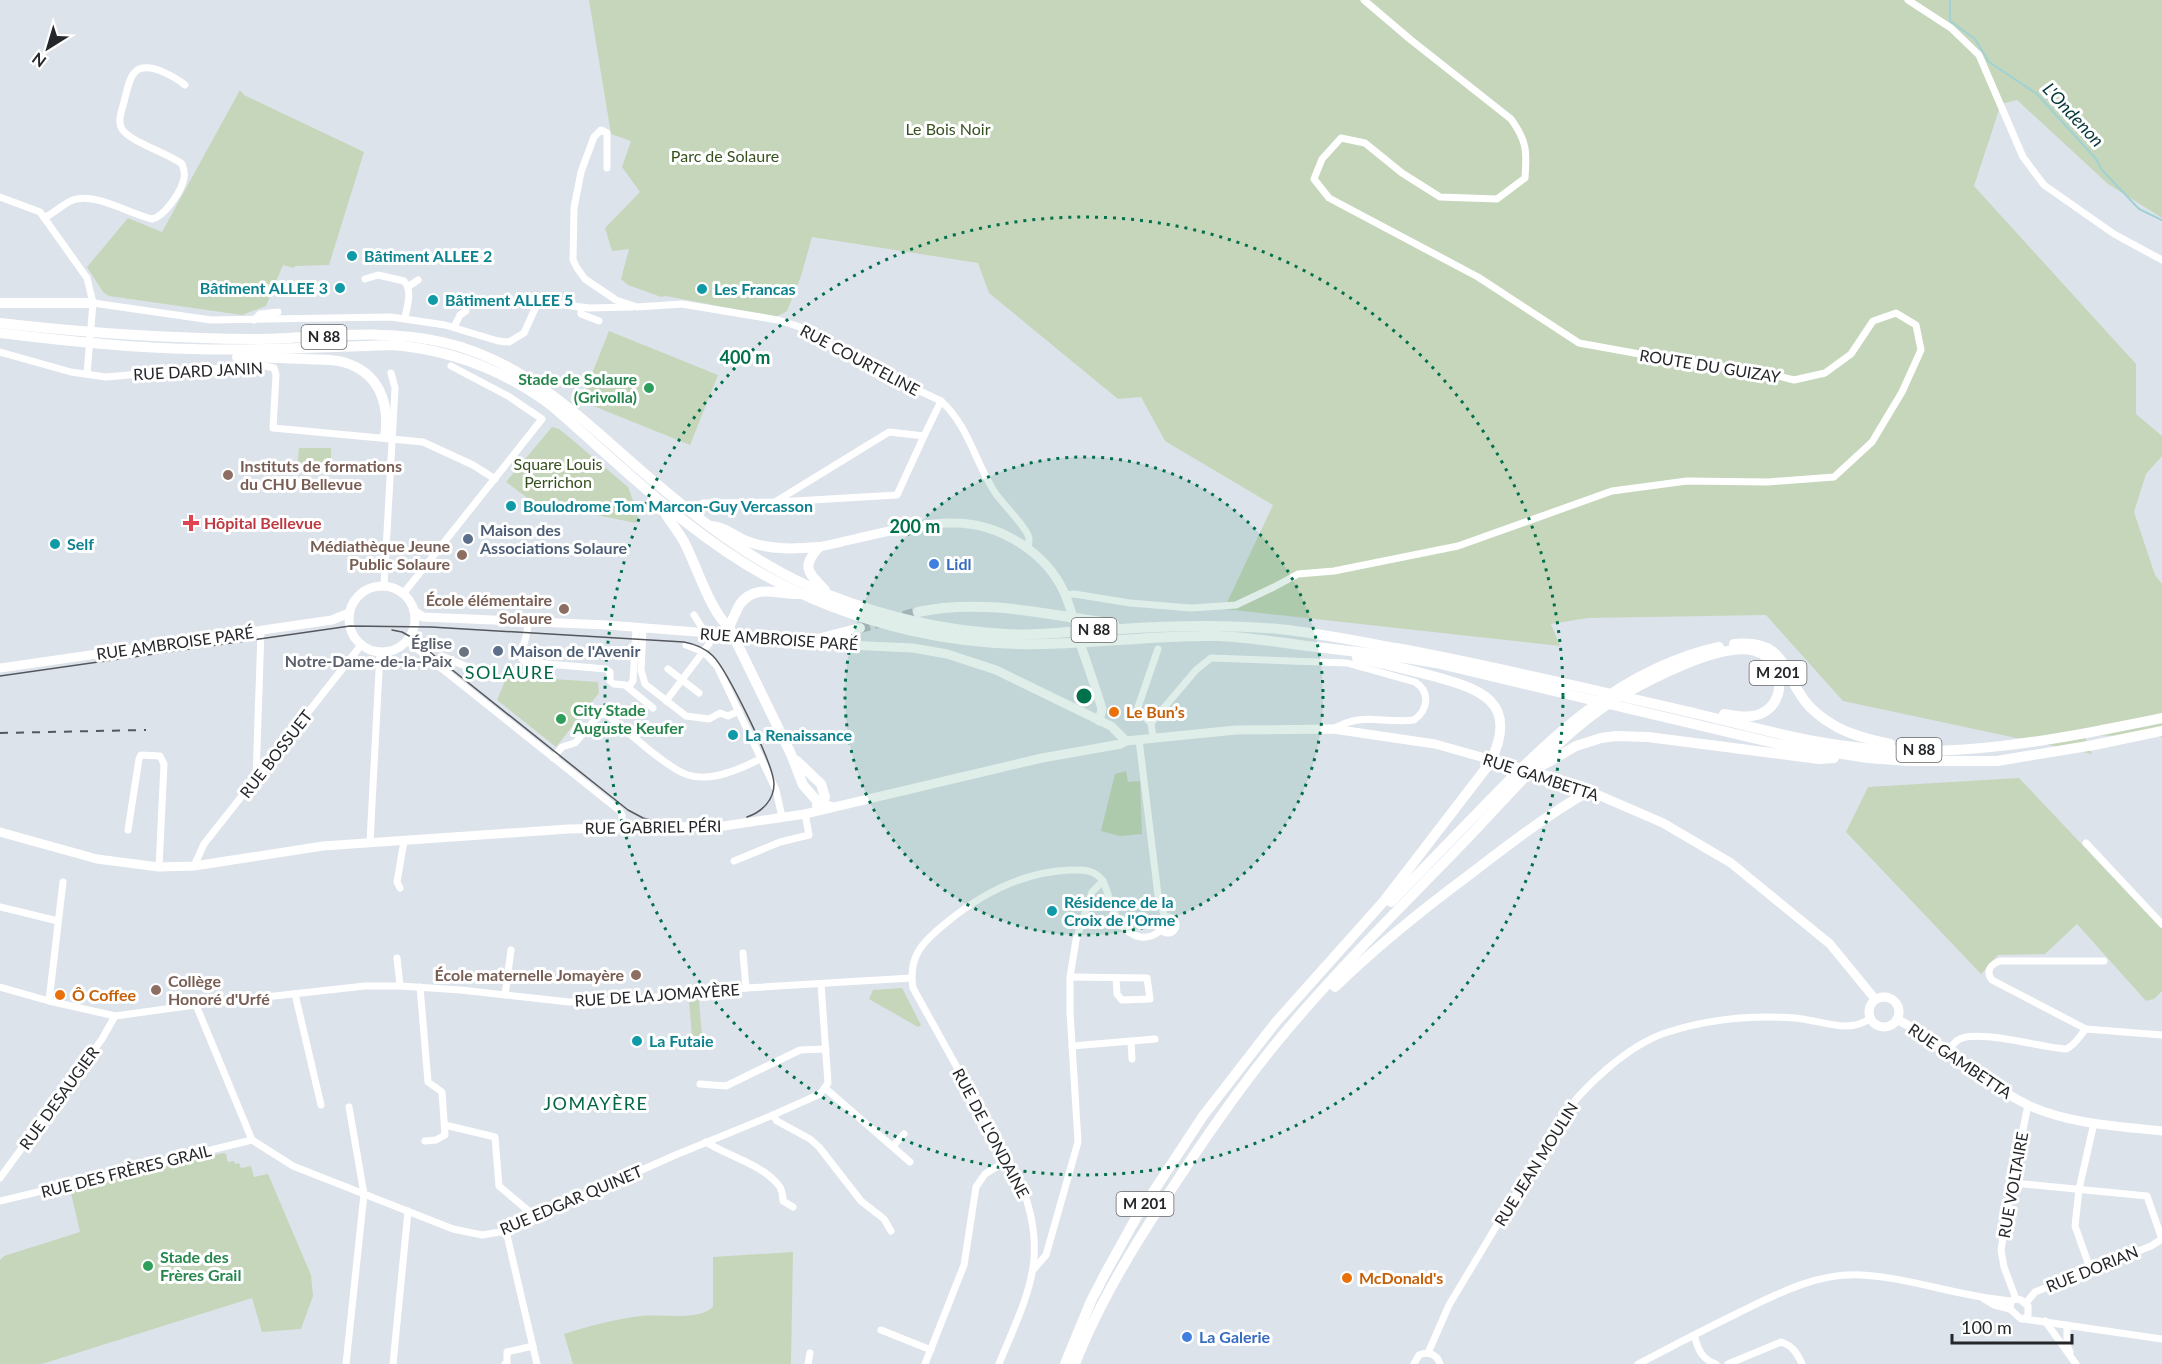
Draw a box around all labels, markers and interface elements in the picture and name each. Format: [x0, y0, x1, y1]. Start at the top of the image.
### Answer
north arrow [18, 18, 78, 78]
text: N [28, 49, 49, 72]
water label: L'Ondenon [2038, 78, 2109, 151]
park label: Le Bois Noir [905, 119, 991, 138]
park label: Parc de Solaure [671, 146, 779, 165]
place label: Bâtiment ALLEE 2 [364, 246, 492, 265]
marker: Bâtiment ALLEE 2 [345, 249, 359, 263]
place label: Bâtiment ALLEE 3 [200, 278, 328, 297]
place label: Les Francas [714, 279, 796, 298]
marker: Bâtiment ALLEE 3 [333, 281, 347, 295]
marker: Les Francas [695, 282, 709, 296]
place label: Bâtiment ALLEE 5 [445, 290, 573, 309]
marker: Bâtiment ALLEE 5 [426, 293, 440, 307]
street label: RUE COURTELINE [797, 320, 923, 399]
road number: N 88 [302, 325, 346, 349]
street label: ROUTE DU GUIZAY [1638, 345, 1782, 386]
text: 400 m [720, 346, 770, 368]
street label: RUE DARD JANIN [133, 358, 263, 383]
place label: Stade de Solaure (Grivolla) [518, 369, 637, 406]
marker: Stade de Solaure (Grivolla) [642, 381, 656, 395]
park label: Square Louis Perrichon [514, 454, 603, 491]
place label: Instituts de formations du CHU Bellevue [240, 456, 402, 493]
marker: Instituts de formations du CHU Bellevue [221, 468, 235, 482]
place label: Boulodrome Tom Marcon-Guy Vercasson [523, 496, 813, 515]
marker: Boulodrome Tom Marcon-Guy Vercasson [504, 499, 518, 513]
place label: Hôpital Bellevue [204, 513, 322, 532]
marker: Hôpital Bellevue [182, 514, 200, 532]
text: 200 m [890, 515, 940, 537]
place label: Maison des Associations Solaure [479, 520, 627, 557]
marker: Maison des Associations Solaure [461, 532, 475, 546]
place label: Self [67, 534, 94, 553]
place label: Médiathèque Jeune Public Solaure [310, 536, 450, 573]
marker: Self [48, 537, 62, 551]
marker: Médiathèque Jeune Public Solaure [455, 548, 469, 562]
place label: Lidl [946, 554, 971, 573]
marker: Lidl [927, 557, 941, 571]
place label: École élémentaire Solaure [426, 590, 552, 627]
marker: École élémentaire Solaure [557, 602, 571, 616]
road number: N 88 [1072, 618, 1116, 642]
street label: RUE AMBROISE PARÉ [95, 622, 255, 663]
street label: RUE AMBROISE PARÉ [699, 623, 859, 654]
place label: Église Notre-Dame-de-la-Paix [285, 633, 453, 670]
place label: Maison de l'Avenir [510, 641, 640, 660]
marker: Maison de l'Avenir [491, 644, 505, 658]
marker: Église Notre-Dame-de-la-Paix [457, 645, 471, 659]
district label: SOLAURE [465, 661, 555, 683]
road number: M 201 [1750, 661, 1806, 685]
centre of rings [1074, 686, 1094, 706]
place label: City Stade Auguste Keufer [572, 700, 684, 737]
place label: Le Bun’s [1126, 702, 1185, 721]
marker: Le Bun’s [1107, 705, 1121, 719]
street label: RUE BOSSUET [235, 706, 316, 801]
marker: City Stade Auguste Keufer [554, 712, 568, 726]
place label: La Renaissance [745, 725, 853, 744]
marker: La Renaissance [726, 728, 740, 742]
road number: N 88 [1896, 738, 1942, 762]
street label: RUE GAMBETTA [1481, 749, 1602, 804]
street label: RUE GABRIEL PÉRI [584, 816, 722, 837]
place label: Résidence de la Croix de l'Orme [1064, 892, 1176, 929]
marker: Résidence de la Croix de l'Orme [1045, 904, 1059, 918]
place label: École maternelle Jomayère [435, 965, 624, 984]
marker: École maternelle Jomayère [629, 968, 643, 982]
place label: Collège Honoré d'Urfé [168, 971, 270, 1008]
street label: RUE DE LA JOMAYÈRE [574, 979, 740, 1010]
marker: Collège Honoré d'Urfé [149, 983, 163, 997]
place label: Ô Coffee [72, 985, 136, 1004]
marker: Ô Coffee [53, 988, 67, 1002]
street label: RUE GAMBETTA [1905, 1019, 2016, 1102]
place label: La Futaie [649, 1031, 714, 1050]
marker: La Futaie [630, 1034, 644, 1048]
street label: RUE DESAUGIER [15, 1042, 102, 1153]
street label: RUE DE L'ONDAINE [949, 1065, 1034, 1201]
district label: JOMAYÈRE [544, 1092, 648, 1114]
street label: RUE JEAN MOULIN [1490, 1098, 1581, 1229]
street label: RUE VOLTAIRE [1994, 1130, 2031, 1239]
street label: RUE DES FRÈRES GRAIL [39, 1140, 213, 1201]
street label: RUE EDGAR QUINET [497, 1161, 645, 1238]
road number: M 201 [1116, 1192, 1174, 1216]
street label: RUE DORIAN [2043, 1241, 2141, 1296]
place label: Stade des Frères Grail [160, 1247, 241, 1284]
marker: Stade des Frères Grail [141, 1259, 155, 1273]
place label: McDonald's [1359, 1268, 1443, 1287]
marker: McDonald's [1340, 1271, 1354, 1285]
scale bar [1952, 1307, 2072, 1345]
text: 100 m [1961, 1316, 2012, 1338]
place label: La Galerie [1199, 1327, 1271, 1346]
marker: La Galerie [1180, 1330, 1194, 1344]

